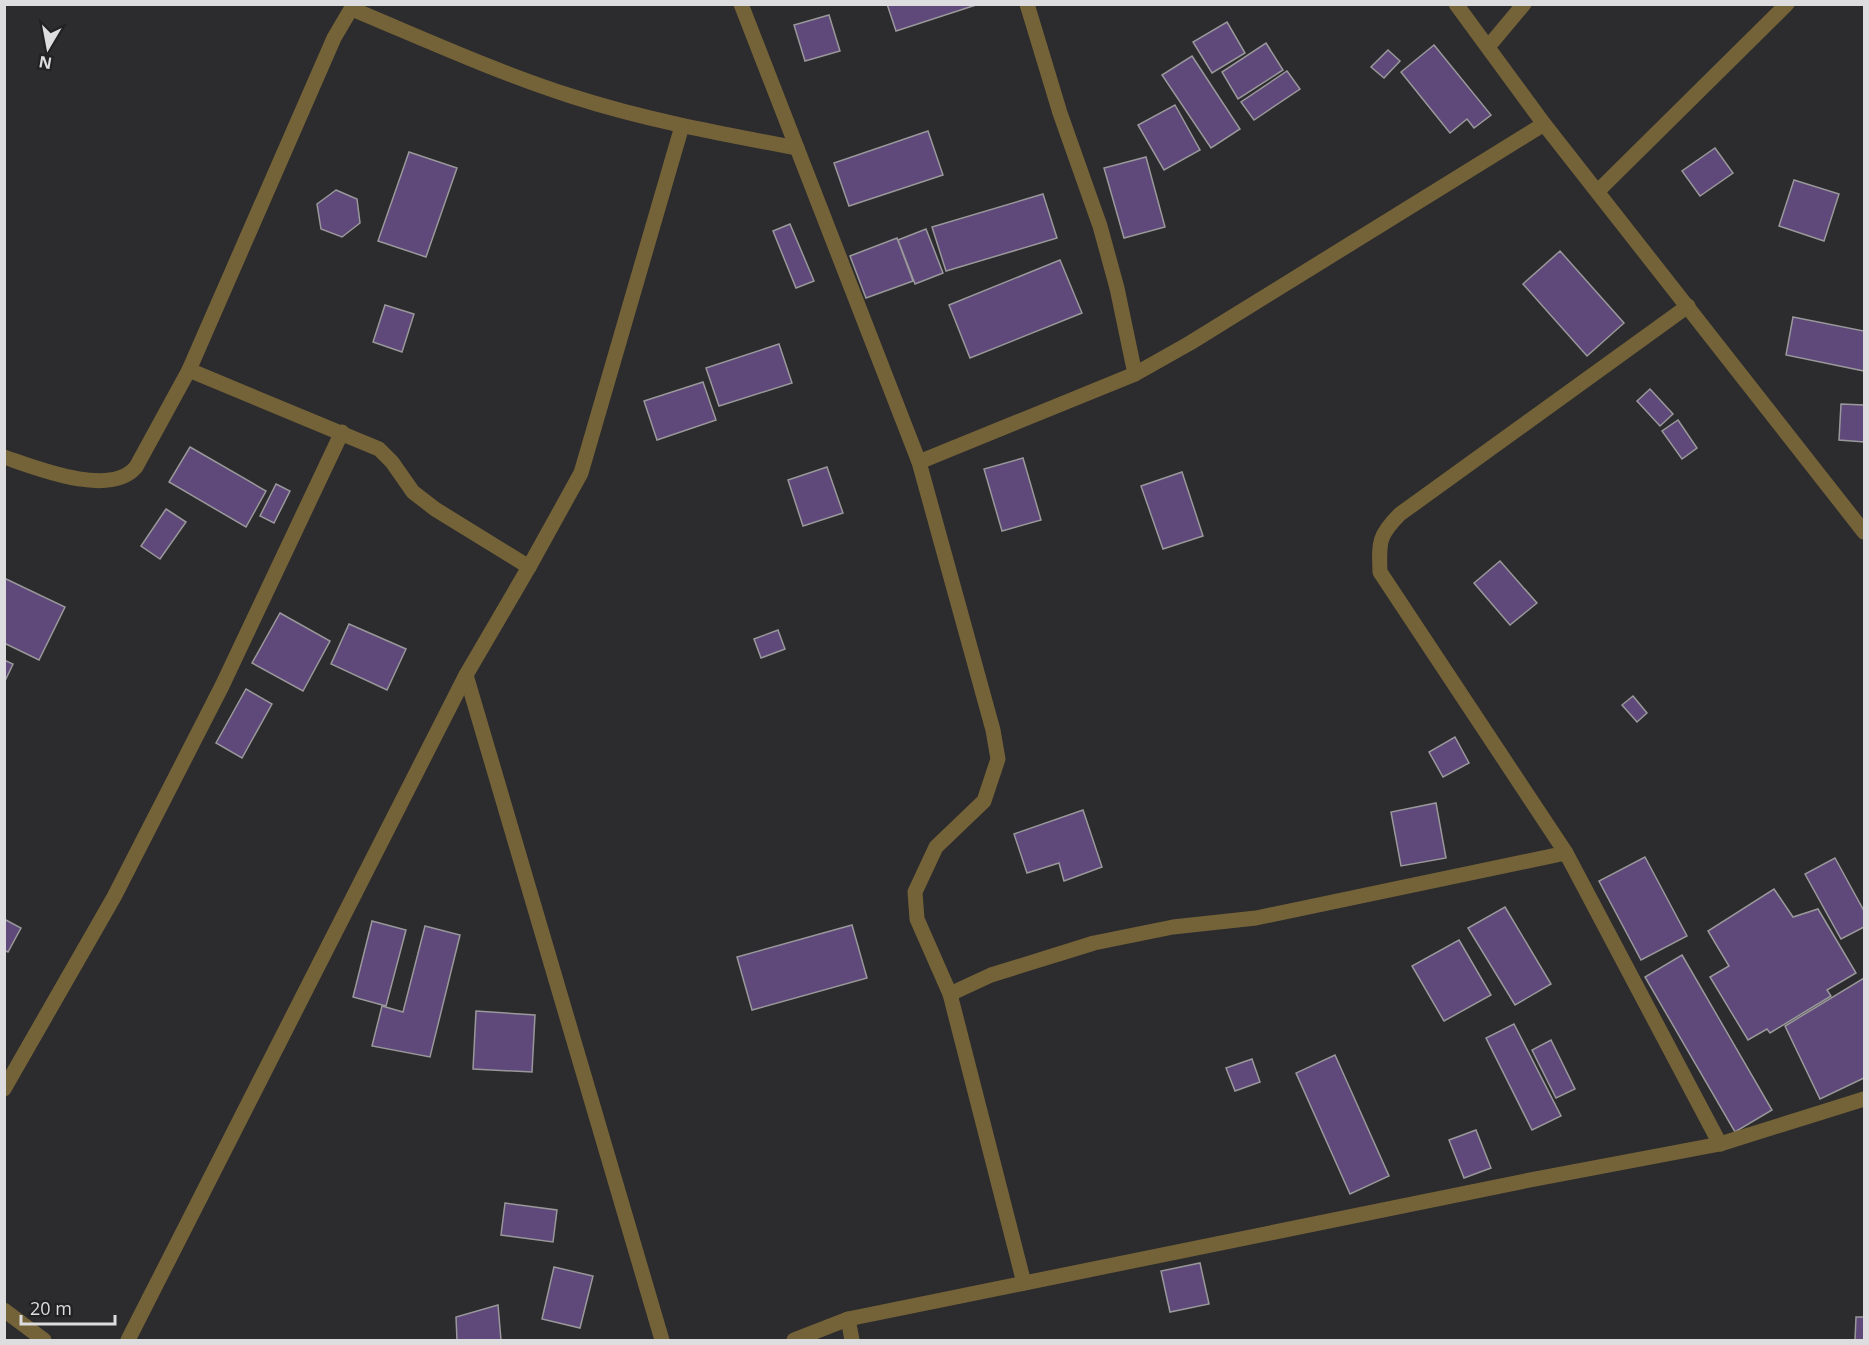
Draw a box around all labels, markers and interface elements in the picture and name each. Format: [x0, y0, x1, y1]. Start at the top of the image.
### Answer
north arrow [18, 18, 78, 78]
text: N [37, 51, 54, 75]
scale bar [21, 1288, 116, 1326]
text: 20 m [30, 1296, 72, 1320]

